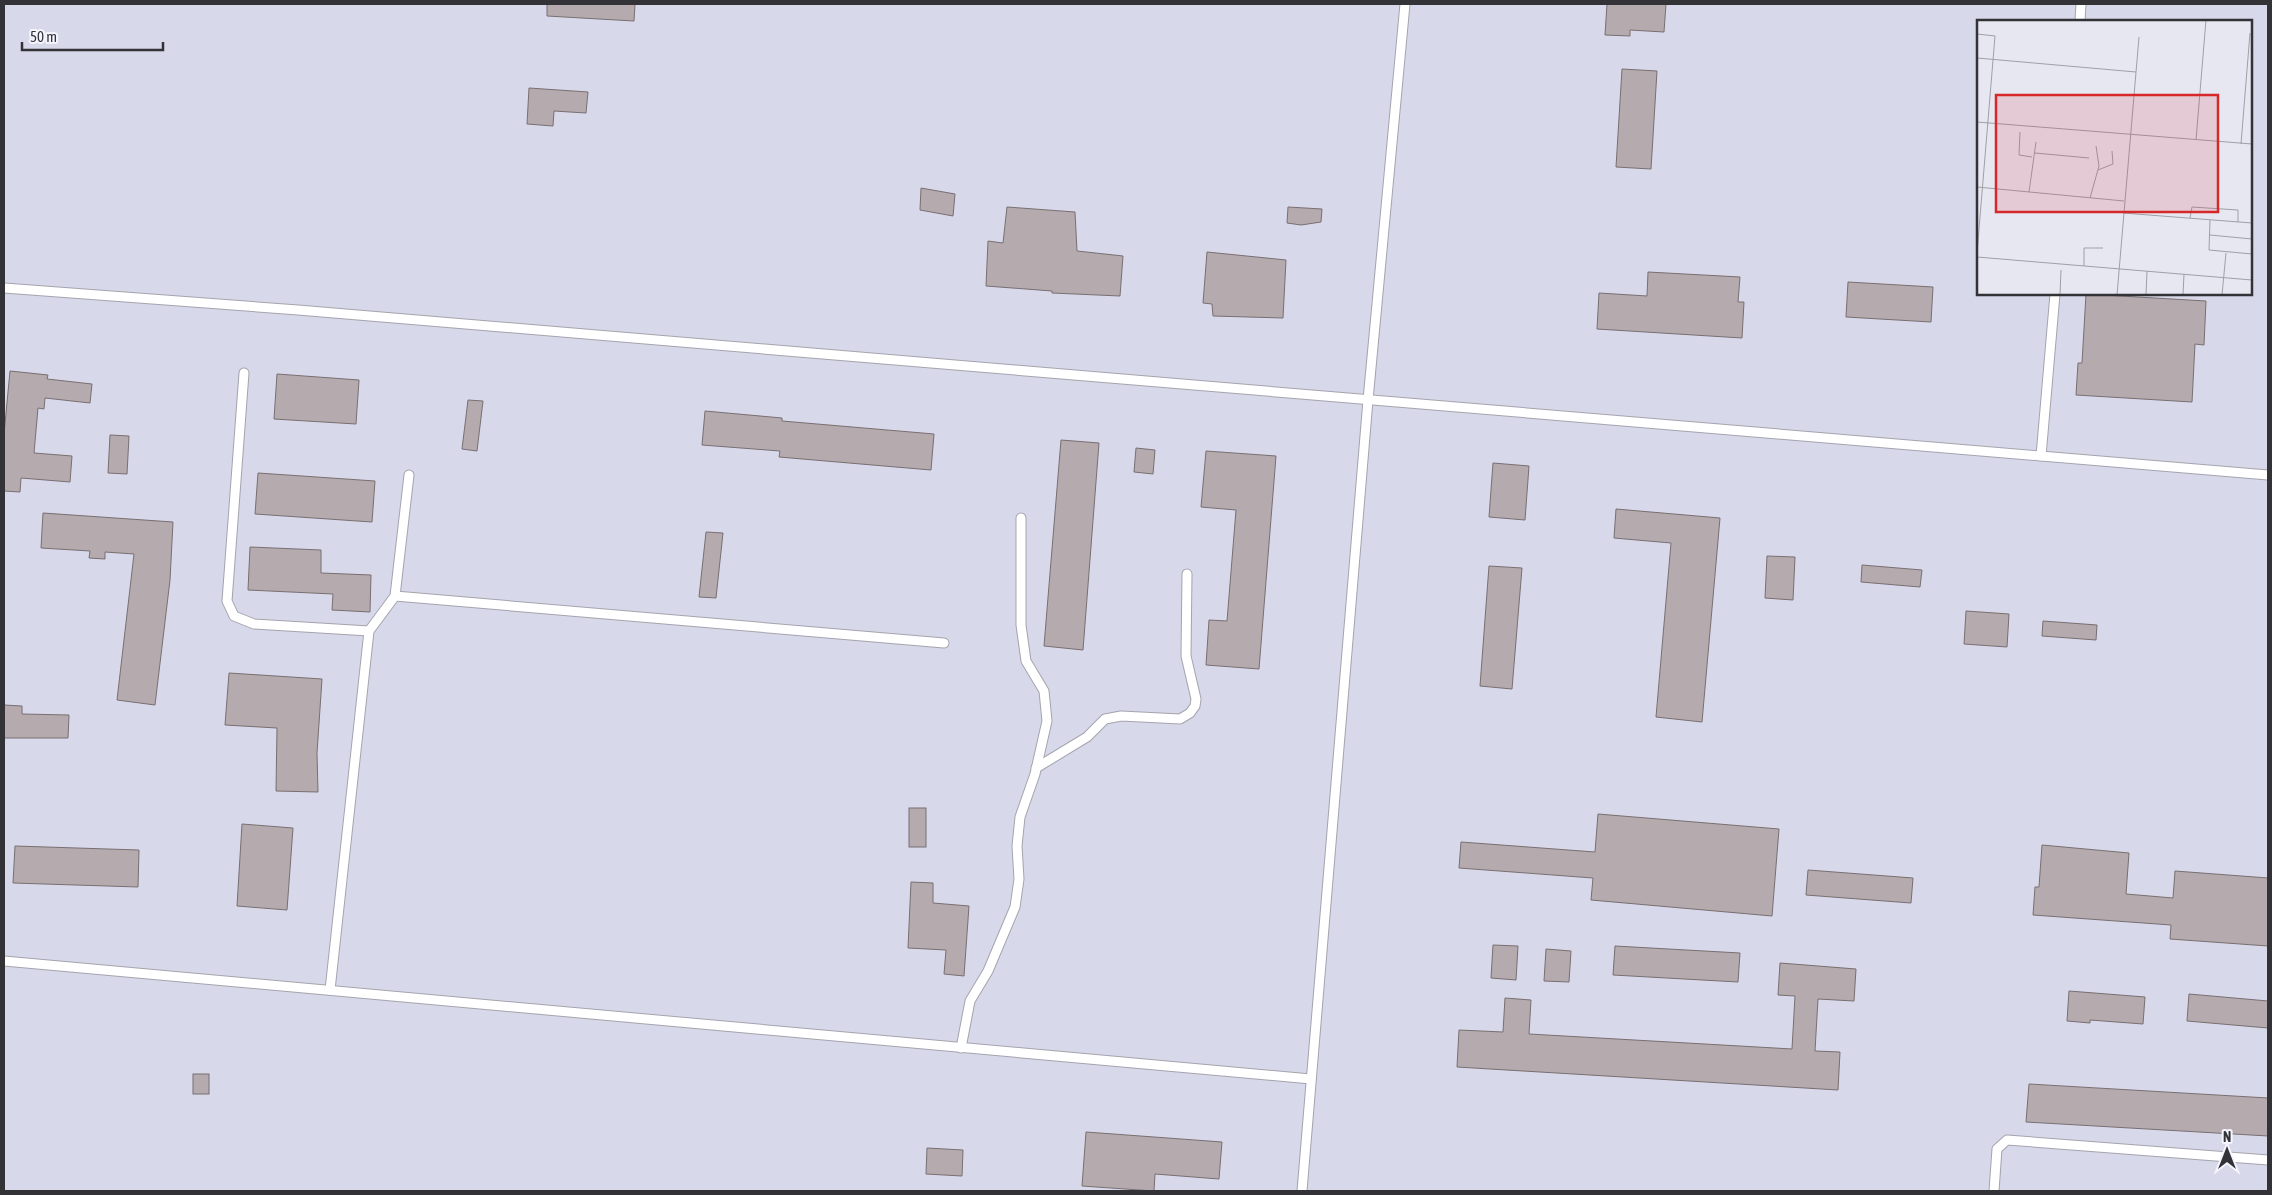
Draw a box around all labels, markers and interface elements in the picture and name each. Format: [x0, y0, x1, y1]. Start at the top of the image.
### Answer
scale bar [22, 20, 164, 52]
inset map [1977, 20, 2252, 295]
text: 50 m [30, 28, 57, 45]
north arrow [2202, 1125, 2252, 1175]
text: N [2223, 1129, 2231, 1145]

